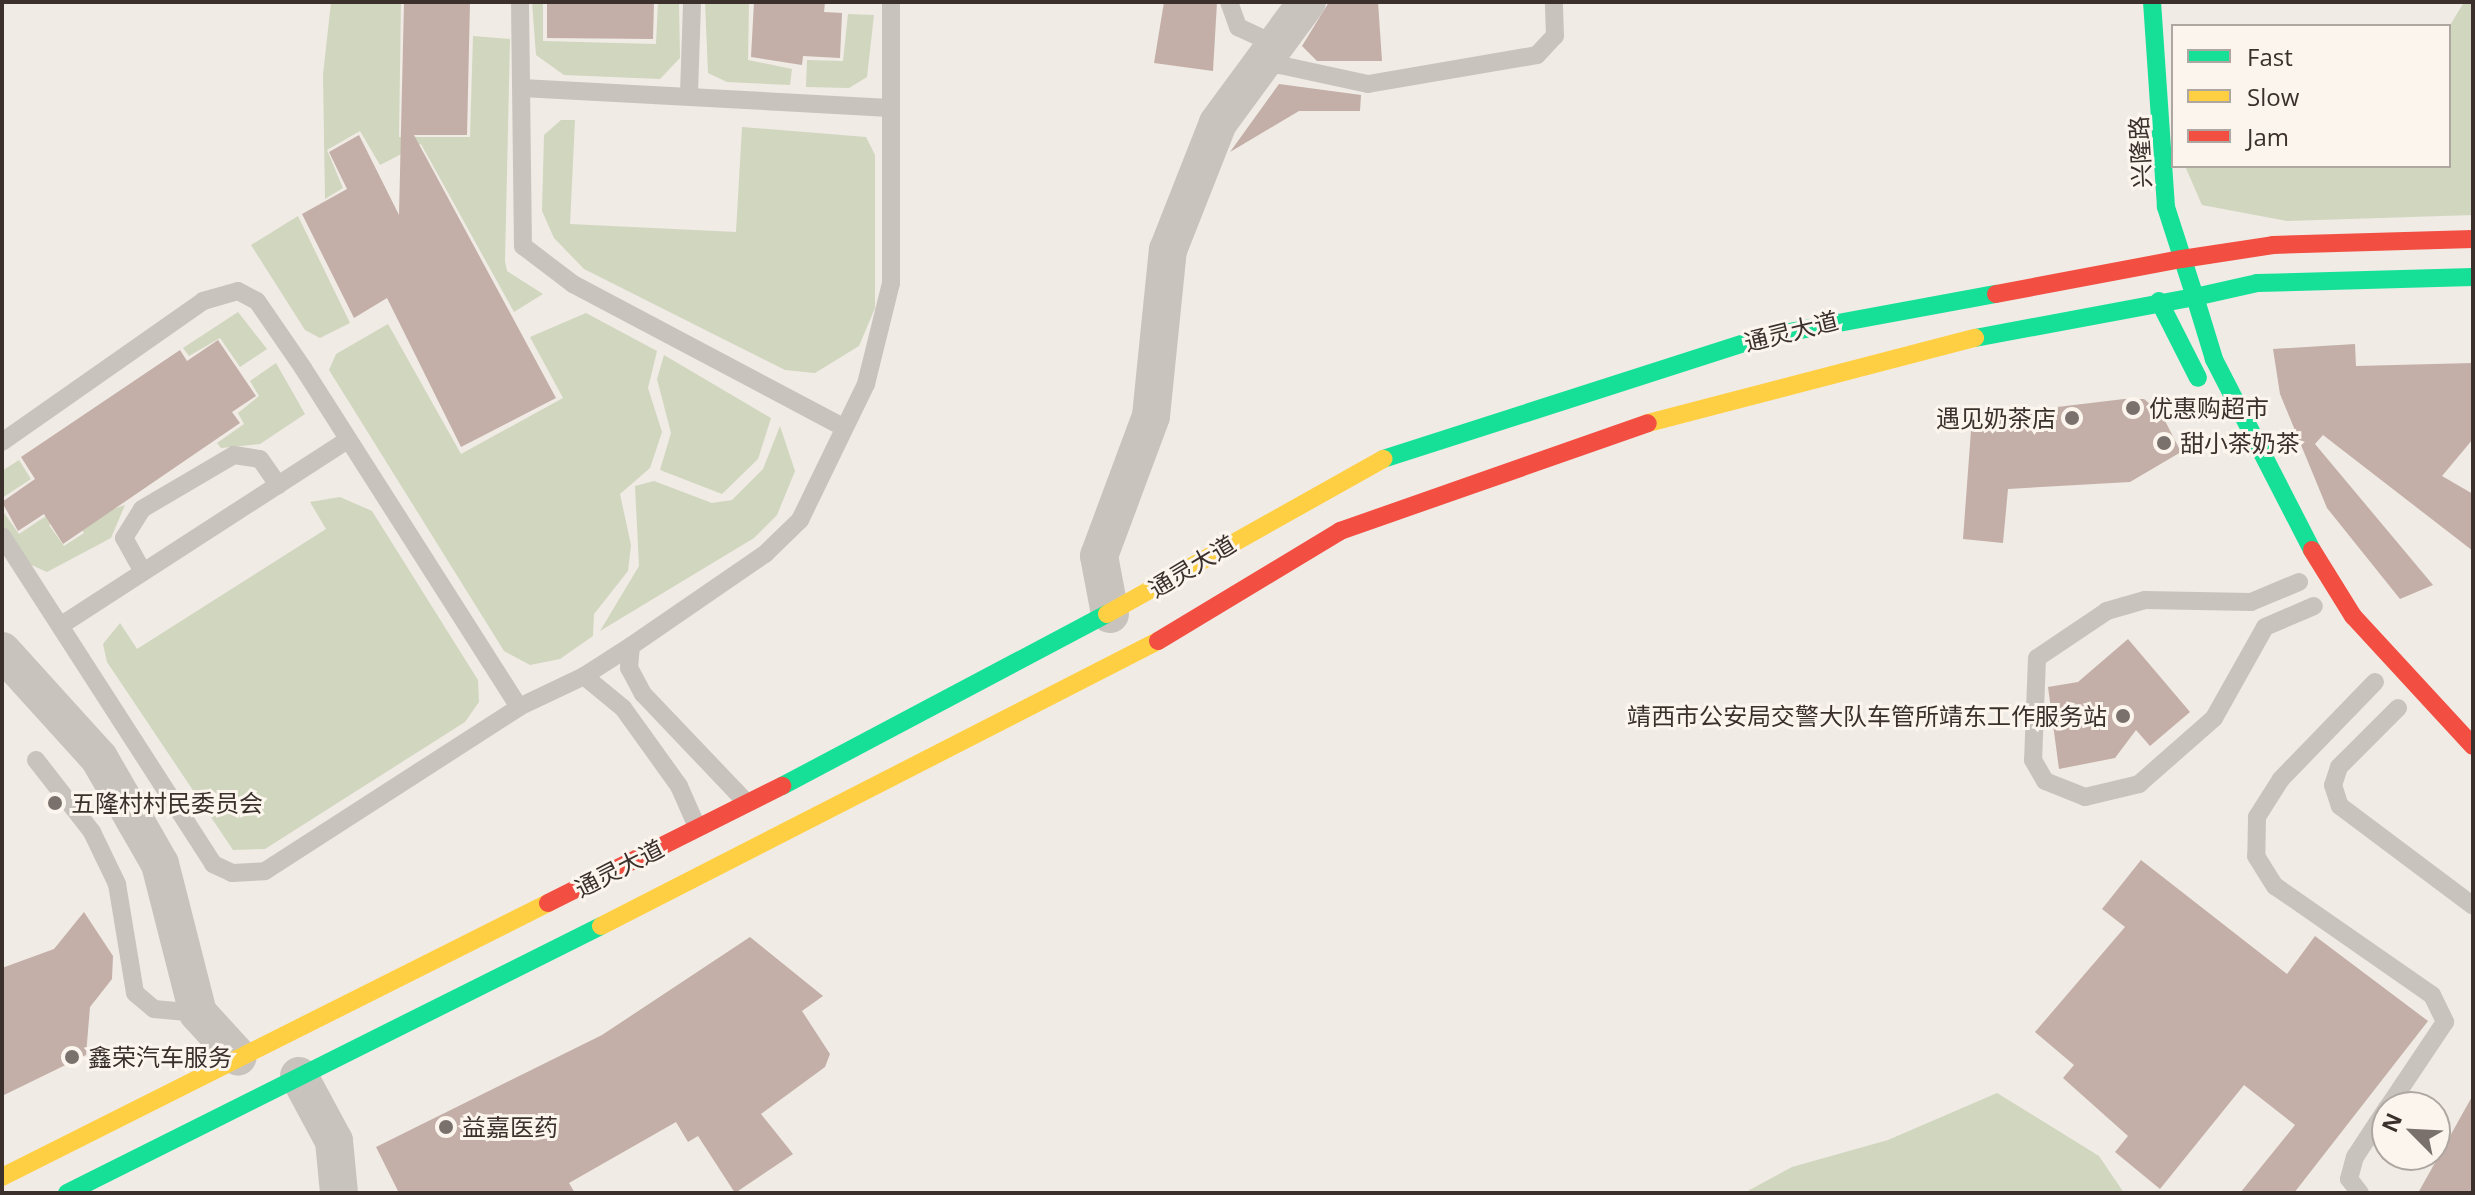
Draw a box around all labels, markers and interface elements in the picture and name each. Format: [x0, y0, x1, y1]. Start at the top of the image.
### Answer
legend [2171, 24, 2451, 168]
text: Fast [2247, 40, 2293, 73]
text: Slow [2247, 80, 2299, 113]
street label: 兴隆路 [2124, 115, 2156, 189]
text: Jam [2247, 120, 2289, 153]
street label: 通灵大道 [1741, 305, 1841, 357]
place label: 优惠购超市 [2149, 394, 2269, 422]
marker: 优惠购超市 [2124, 399, 2142, 417]
place label: 遇见奶茶店 [1936, 404, 2056, 432]
marker: 遇见奶茶店 [2063, 409, 2081, 427]
place label: 甜小茶奶茶 [2180, 429, 2300, 457]
marker: 甜小茶奶茶 [2155, 434, 2173, 452]
street label: 通灵大道 [1143, 529, 1241, 603]
place label: 靖西市公安局交警大队车管所靖东工作服务站 [1627, 702, 2107, 730]
marker: 靖西市公安局交警大队车管所靖东工作服务站 [2114, 707, 2132, 725]
place label: 五隆村村民委员会 [71, 789, 263, 817]
marker: 五隆村村民委员会 [46, 794, 64, 812]
street label: 通灵大道 [570, 833, 668, 903]
place label: 鑫荣汽车服务 [88, 1043, 232, 1071]
marker: 鑫荣汽车服务 [63, 1048, 81, 1066]
north arrow [2371, 1091, 2451, 1171]
text: N [2374, 1108, 2408, 1136]
place label: 益嘉医药 [462, 1113, 558, 1141]
marker: 益嘉医药 [437, 1118, 455, 1136]

